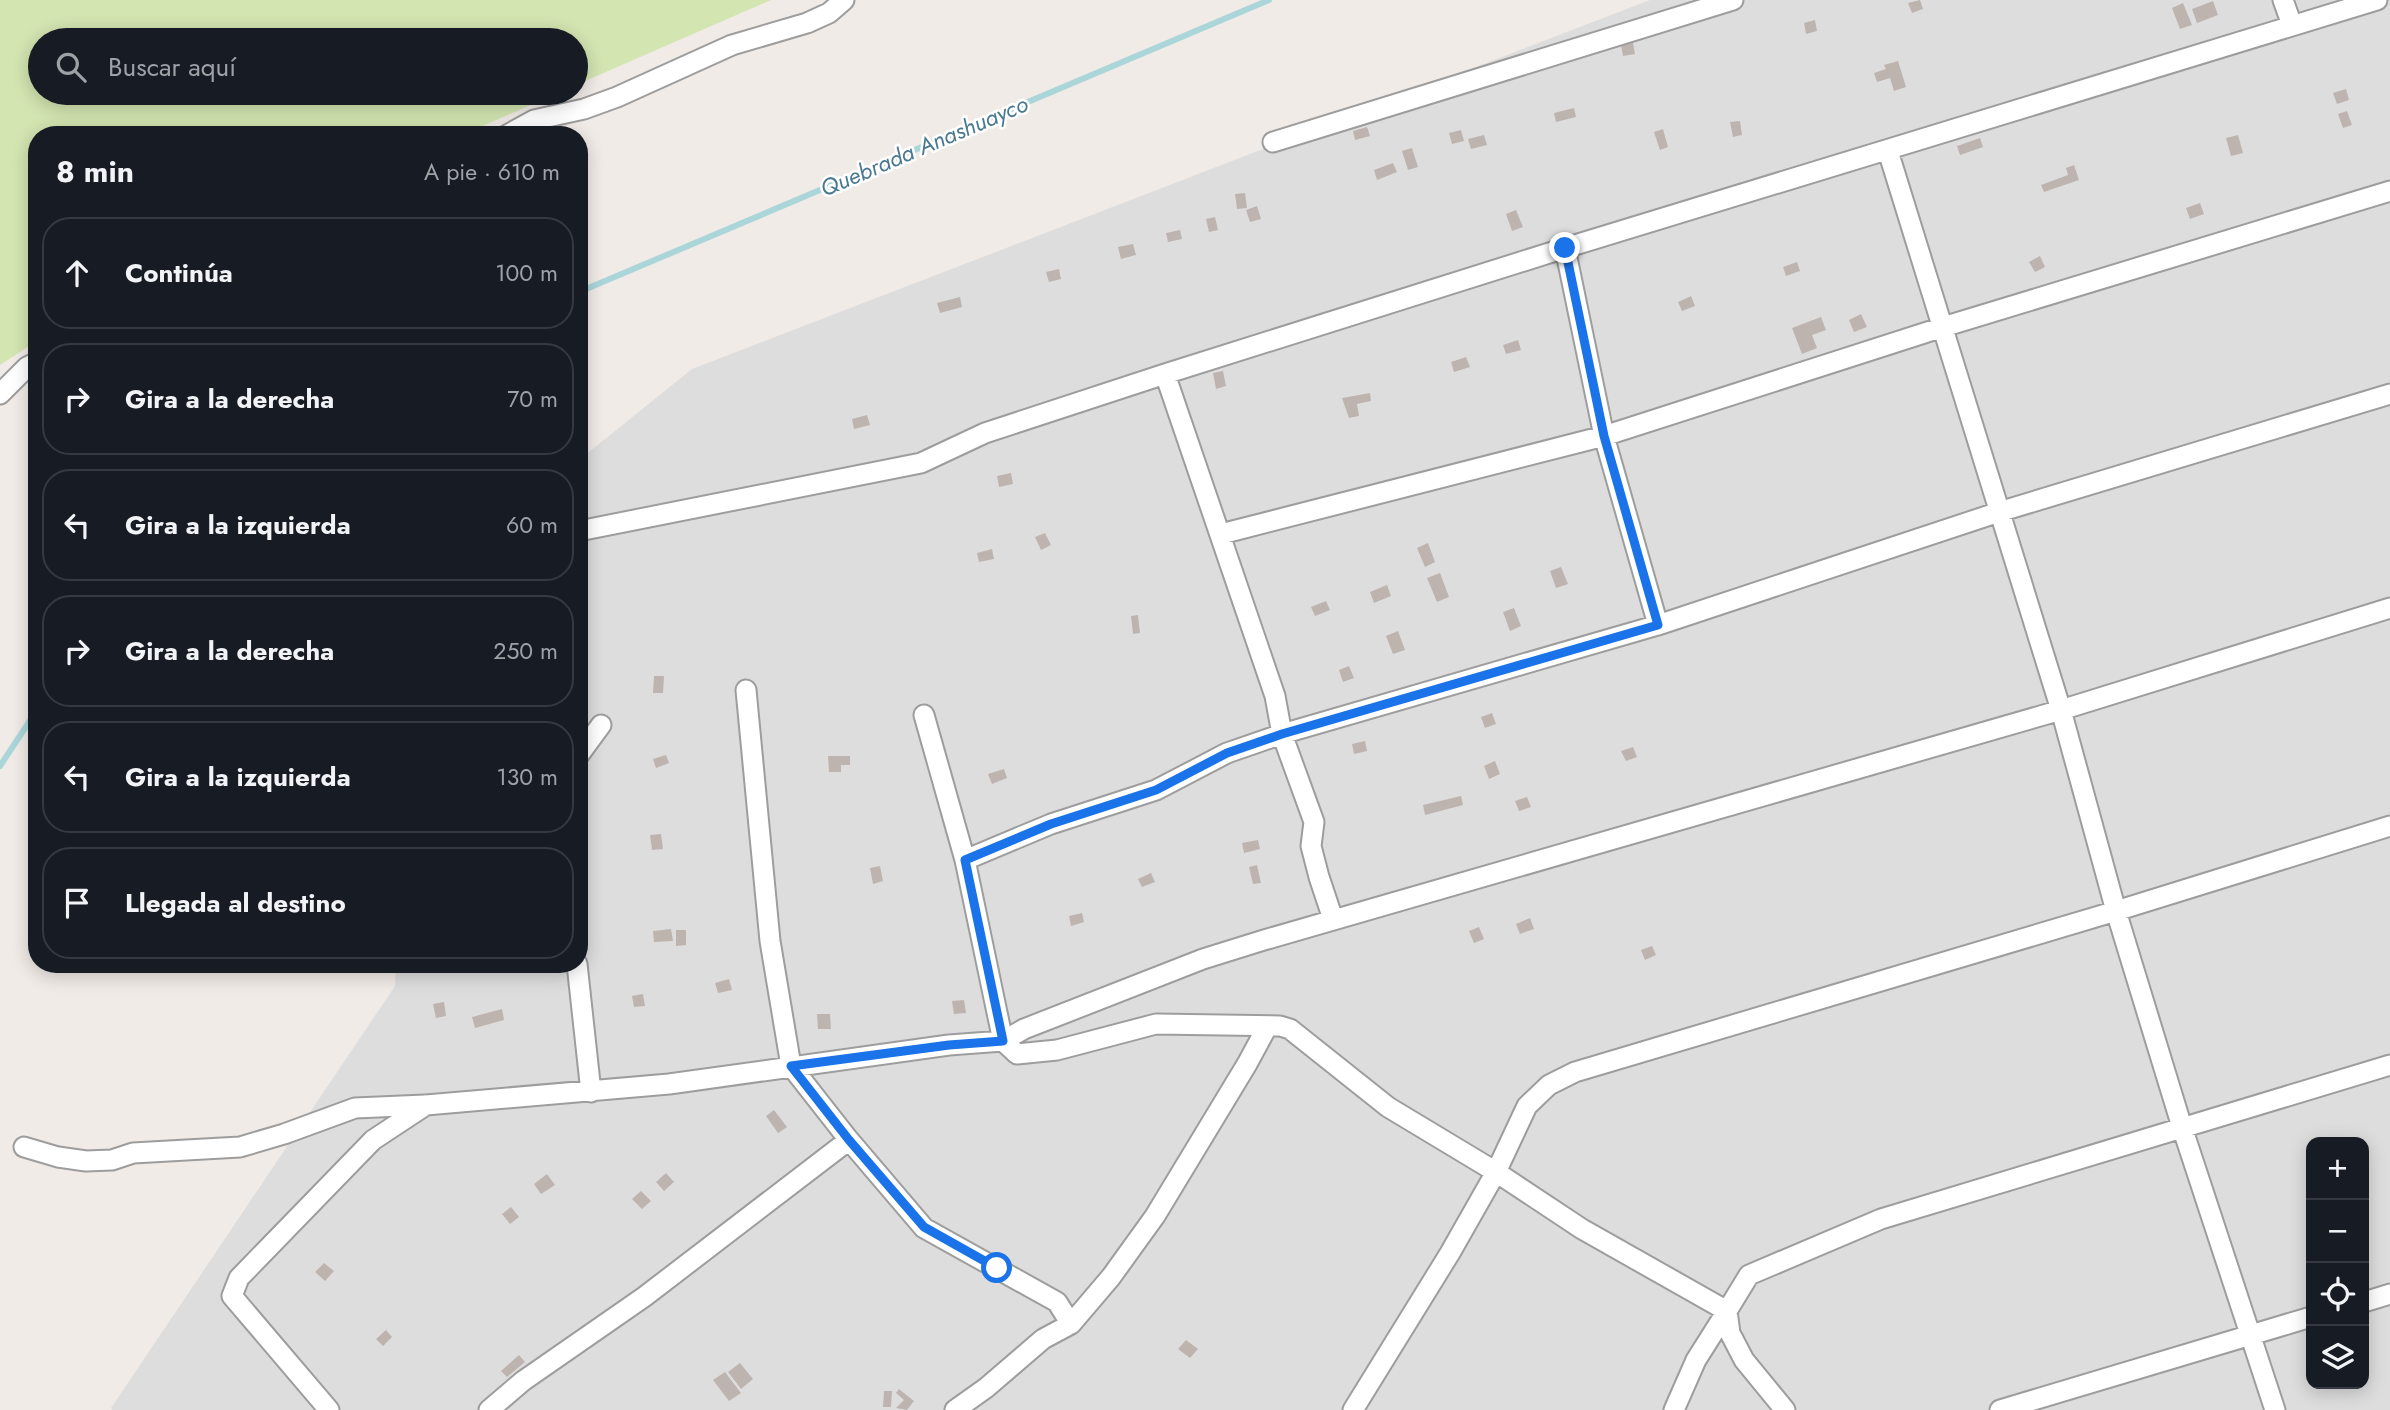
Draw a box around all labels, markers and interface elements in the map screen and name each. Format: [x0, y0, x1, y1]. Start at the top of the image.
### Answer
search box [28, 28, 588, 105]
icon: search [52, 48, 90, 86]
text: Buscar aquí [108, 48, 236, 86]
water label: Quebrada Anashuayco [815, 87, 1034, 205]
text: 8 min [56, 150, 134, 193]
text: A pie · 610 m [424, 155, 560, 189]
route end [1549, 232, 1580, 263]
icon: ahead [58, 254, 96, 292]
text: Continúa [125, 254, 233, 292]
text: 100 m [495, 256, 558, 290]
icon: right [58, 380, 96, 418]
text: Gira a la derecha [125, 380, 334, 418]
text: 70 m [507, 382, 558, 416]
icon: left [58, 506, 96, 544]
text: Gira a la izquierda [125, 506, 351, 544]
text: 60 m [506, 508, 558, 542]
icon: right [58, 632, 96, 670]
text: Gira a la derecha [125, 632, 334, 670]
text: 250 m [493, 634, 558, 668]
icon: left [58, 758, 96, 796]
text: Gira a la izquierda [125, 758, 351, 796]
text: 130 m [496, 760, 558, 794]
icon: arrive [58, 884, 96, 922]
text: Llegada al destino [125, 884, 346, 922]
map controls [2306, 1137, 2369, 1389]
button: + [2306, 1137, 2369, 1200]
button: − [2306, 1200, 2369, 1263]
route start [981, 1252, 1012, 1283]
button: locate [2306, 1263, 2369, 1326]
button: layers [2306, 1326, 2369, 1389]

